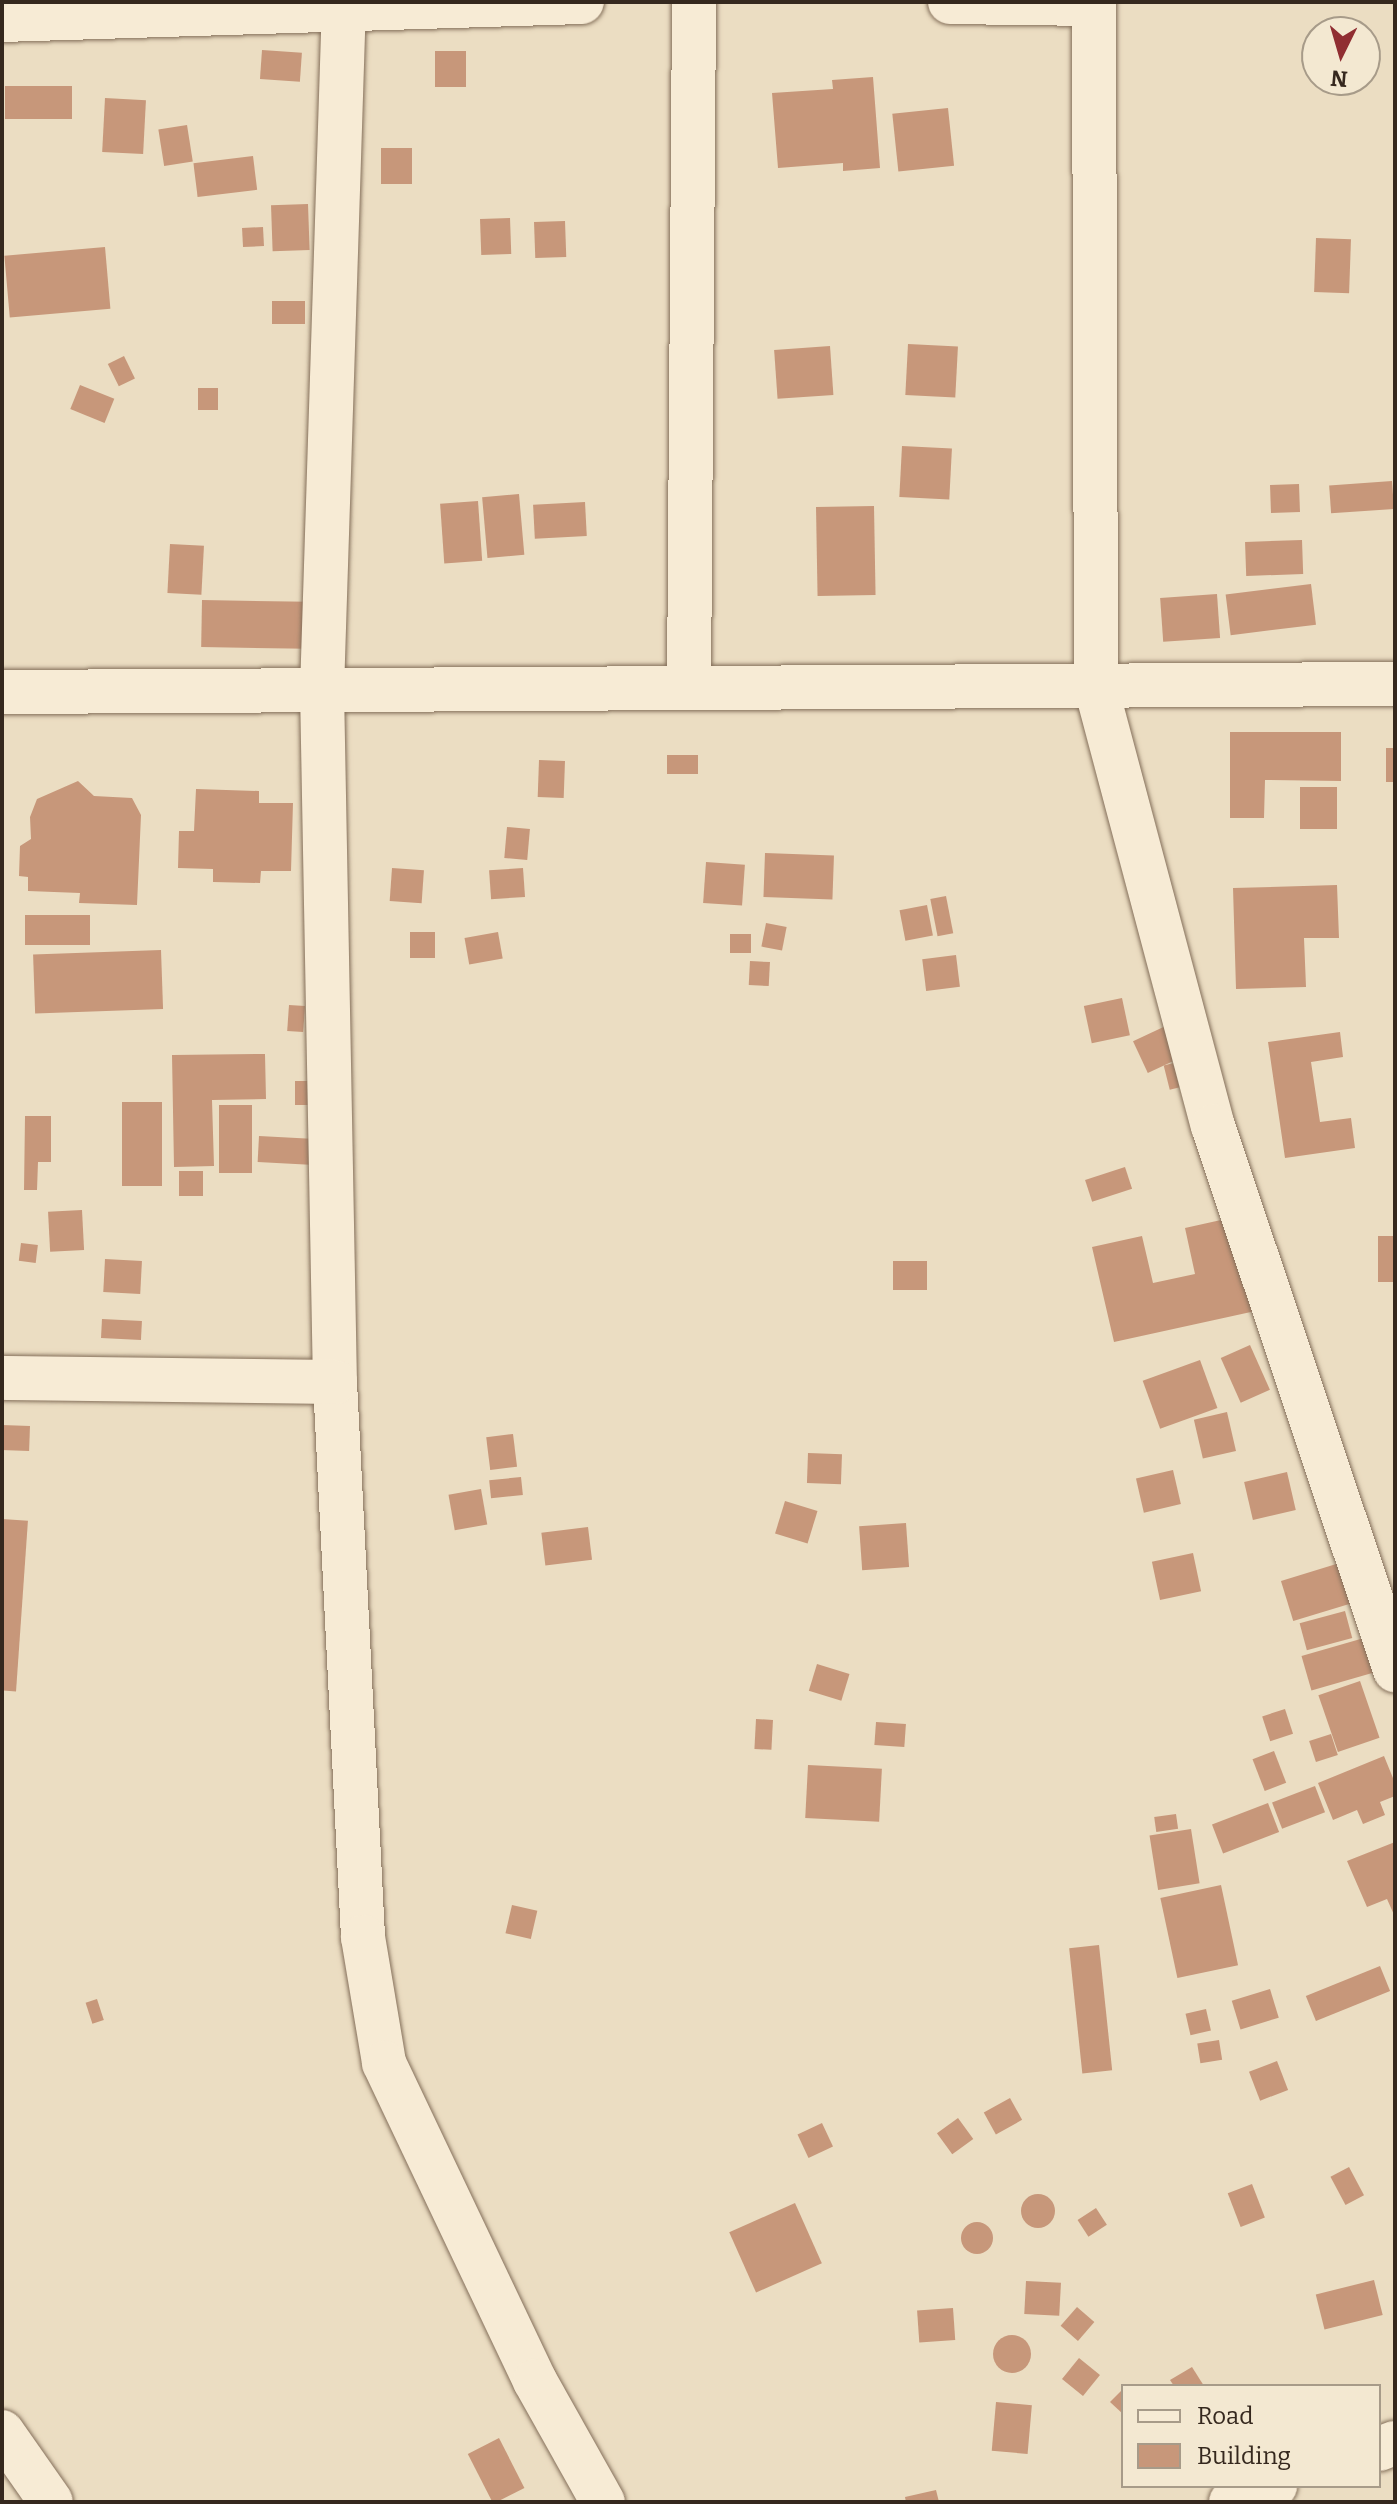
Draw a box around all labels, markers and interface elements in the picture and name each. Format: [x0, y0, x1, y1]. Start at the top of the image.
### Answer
north arrow [1301, 16, 1381, 96]
text: N [1329, 64, 1349, 93]
legend [1121, 2384, 1381, 2488]
text: Road [1197, 2402, 1253, 2430]
text: Building [1197, 2442, 1291, 2470]

